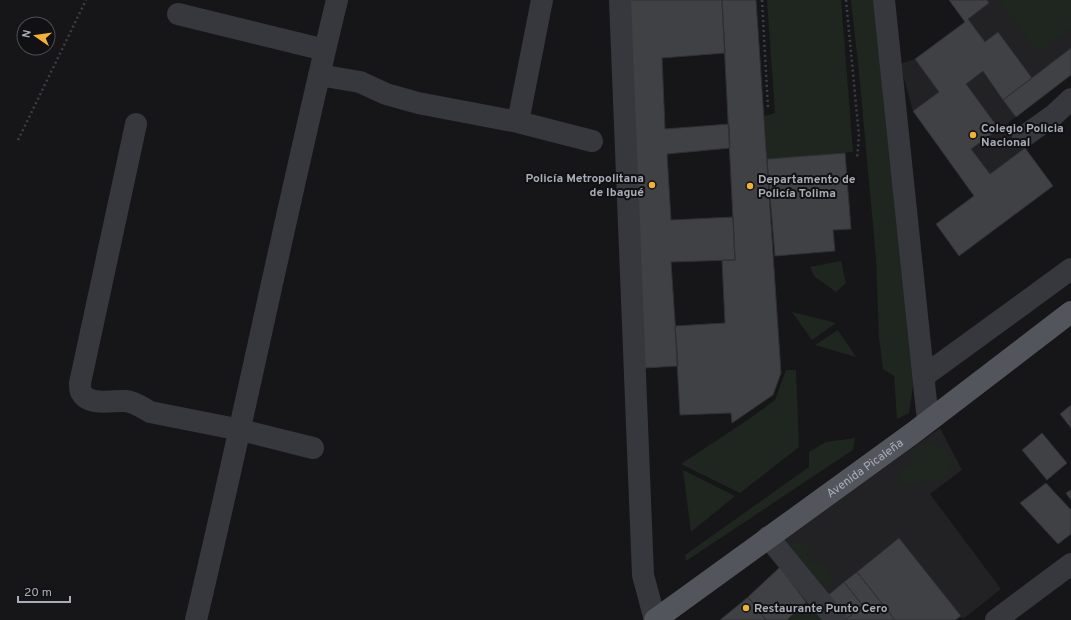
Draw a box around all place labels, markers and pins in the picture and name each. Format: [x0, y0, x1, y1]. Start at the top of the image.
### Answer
place label: Colegio Policia Nacional [981, 121, 1064, 151]
marker: Colegio Policia Nacional [968, 130, 978, 140]
place label: Policía Metropolitana de Ibagué [525, 171, 644, 201]
place label: Departamento de Policía Tolima [758, 172, 856, 202]
marker: Policía Metropolitana de Ibagué [647, 180, 657, 190]
marker: Departamento de Policía Tolima [745, 181, 755, 191]
place label: Restaurante Punto Cero [754, 601, 888, 617]
marker: Restaurante Punto Cero [741, 603, 751, 613]

